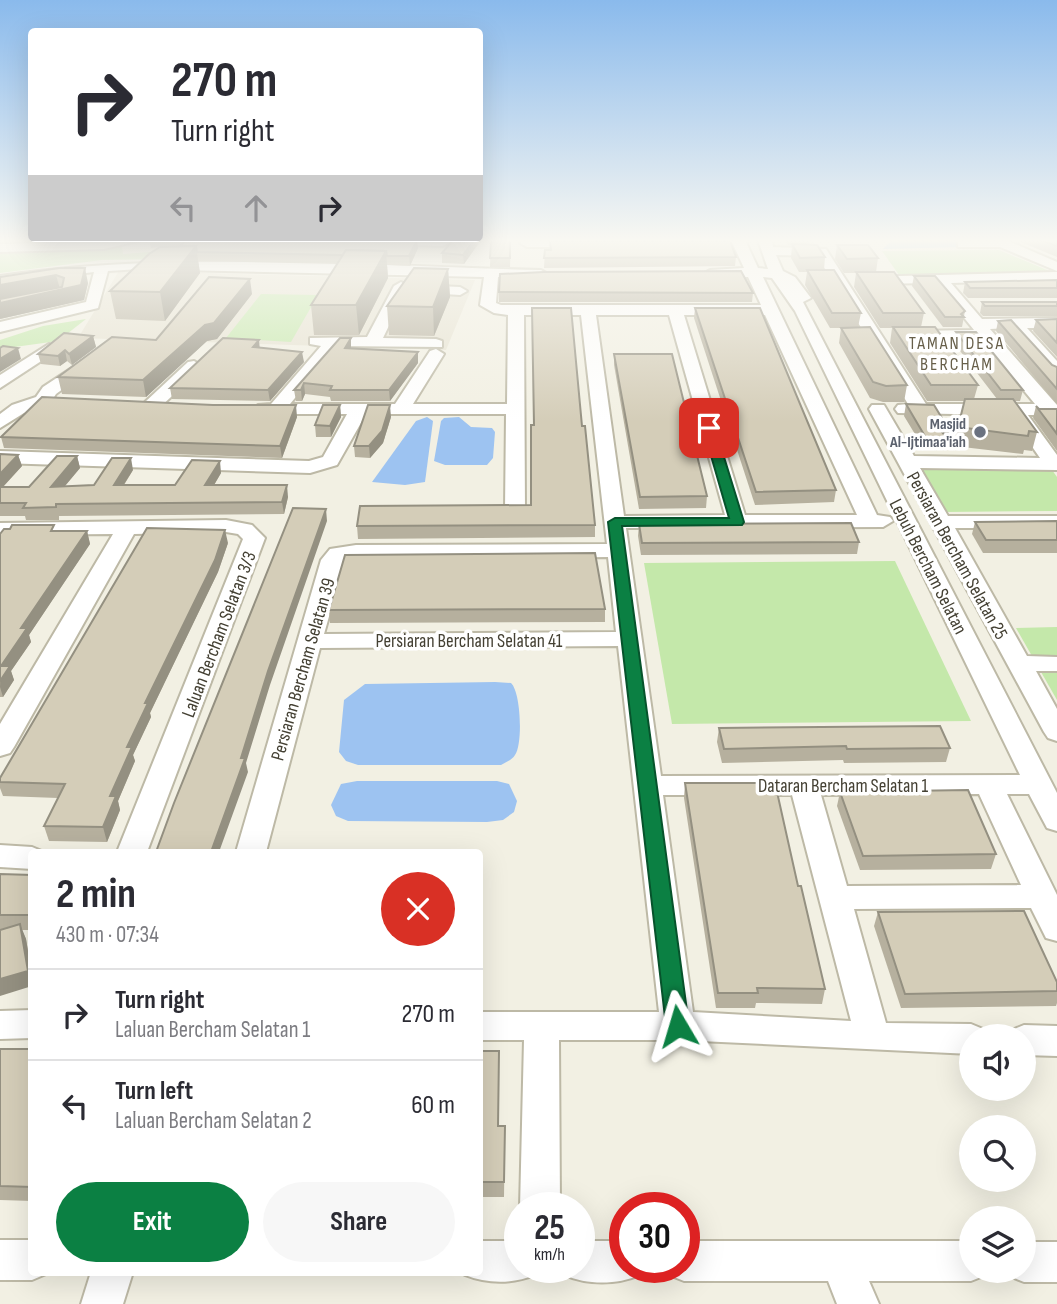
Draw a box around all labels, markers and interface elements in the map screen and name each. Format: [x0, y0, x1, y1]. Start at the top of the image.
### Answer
text: 270 m [171, 52, 277, 111]
icon: right [56, 56, 147, 147]
text: Turn right [171, 112, 275, 151]
icon: left [164, 189, 202, 227]
icon: ahead [237, 189, 275, 227]
icon: right [310, 189, 348, 227]
district label: TAMAN DESA BERCHAM [909, 333, 1005, 375]
pin [679, 398, 739, 458]
icon: arrive [690, 409, 728, 447]
place label: Masjid Al-Ijtimaa'iah [889, 415, 966, 452]
marker: Masjid Al-Ijtimaa'iah [972, 424, 988, 440]
street label: Persiaran Bercham Selatan 25 [901, 468, 1012, 643]
street label: Lebuh Bercham Selatan [884, 495, 972, 638]
street label: Laluan Bercham Selatan 3/3 [177, 548, 262, 721]
street label: Persiaran Bercham Selatan 39 [266, 576, 341, 763]
street label: Persiaran Bercham Selatan 41 [375, 630, 563, 653]
street label: Dataran Bercham Selatan 1 [758, 775, 928, 798]
text: 2 min [56, 869, 136, 920]
button: close [381, 872, 455, 946]
text: 430 m · 07:34 [56, 921, 159, 949]
text: Turn right [115, 985, 204, 1016]
position arrow [641, 989, 715, 1063]
icon: right [56, 996, 94, 1034]
text: 270 m [402, 999, 455, 1030]
text: Laluan Bercham Selatan 1 [115, 1016, 310, 1044]
map controls [959, 1024, 1036, 1283]
button: sound [959, 1024, 1036, 1101]
text: Turn left [115, 1076, 193, 1107]
icon: left [56, 1087, 94, 1125]
text: 60 m [411, 1090, 455, 1121]
text: Laluan Bercham Selatan 2 [115, 1107, 312, 1135]
button: search [959, 1115, 1036, 1192]
button: Exit [56, 1182, 249, 1262]
button: Share [263, 1182, 455, 1262]
speed limit sign: 30 [609, 1192, 700, 1283]
button: layers [959, 1206, 1036, 1283]
text: 25 [534, 1207, 565, 1250]
text: km/h [534, 1244, 565, 1265]

